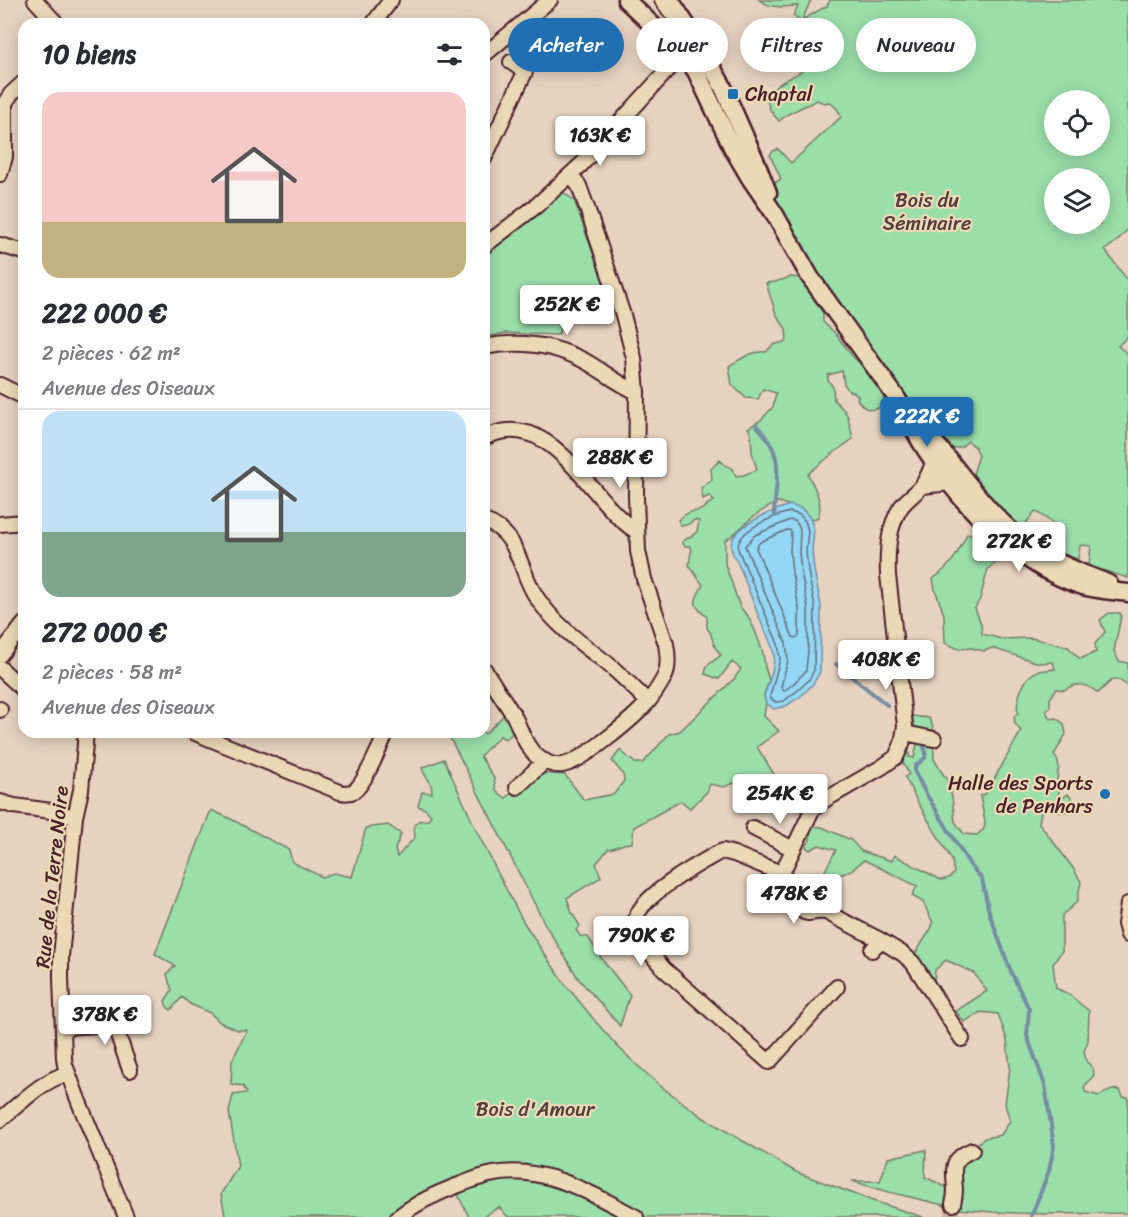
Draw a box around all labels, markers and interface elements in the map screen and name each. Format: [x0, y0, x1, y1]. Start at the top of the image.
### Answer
chip: Acheter [508, 18, 624, 72]
chip: Louer [636, 18, 728, 72]
chip: Filtres [740, 18, 844, 72]
chip: Nouveau [856, 18, 976, 72]
text: 10 biens [42, 31, 136, 77]
icon: filters [433, 38, 466, 71]
place label: Chaptal [745, 77, 814, 112]
marker: Chaptal [726, 87, 740, 101]
map controls [1044, 90, 1110, 234]
button: locate [1044, 90, 1110, 156]
pin: 163K € [551, 116, 649, 167]
text: 163K € [569, 118, 631, 153]
icon: home [200, 131, 308, 239]
button: layers [1044, 168, 1110, 234]
park label: Bois du Séminaire [883, 183, 971, 241]
pin: 252K € [518, 285, 616, 336]
text: 252K € [534, 287, 600, 322]
text: 222 000 € [42, 290, 167, 336]
text: 2 pièces · 62 m² [42, 336, 181, 371]
text: Avenue des Oiseaux [42, 371, 215, 406]
pin: 222K € [878, 397, 976, 448]
text: 222K € [894, 399, 960, 434]
pin: 288K € [571, 438, 669, 489]
text: 288K € [587, 440, 653, 475]
icon: home [200, 450, 308, 558]
pin: 272K € [970, 522, 1068, 573]
text: 272K € [986, 524, 1052, 559]
text: 272 000 € [42, 609, 167, 655]
pin: 408K € [837, 640, 935, 691]
text: 408K € [852, 642, 920, 677]
text: 2 pièces · 58 m² [42, 655, 182, 690]
text: Avenue des Oiseaux [42, 690, 215, 725]
place label: Halle des Sports de Penhars [948, 766, 1094, 824]
pin: 254K € [731, 774, 829, 825]
text: 254K € [747, 776, 813, 811]
street label: Rue de la Terre Noire [25, 784, 79, 970]
marker: Halle des Sports de Penhars [1098, 787, 1112, 801]
pin: 478K € [745, 874, 843, 925]
text: 478K € [761, 876, 827, 911]
pin: 790K € [592, 916, 690, 967]
text: 790K € [608, 918, 674, 953]
pin: 378K € [56, 995, 154, 1046]
text: 378K € [72, 997, 138, 1032]
park label: Bois d'Amour [476, 1092, 596, 1127]

